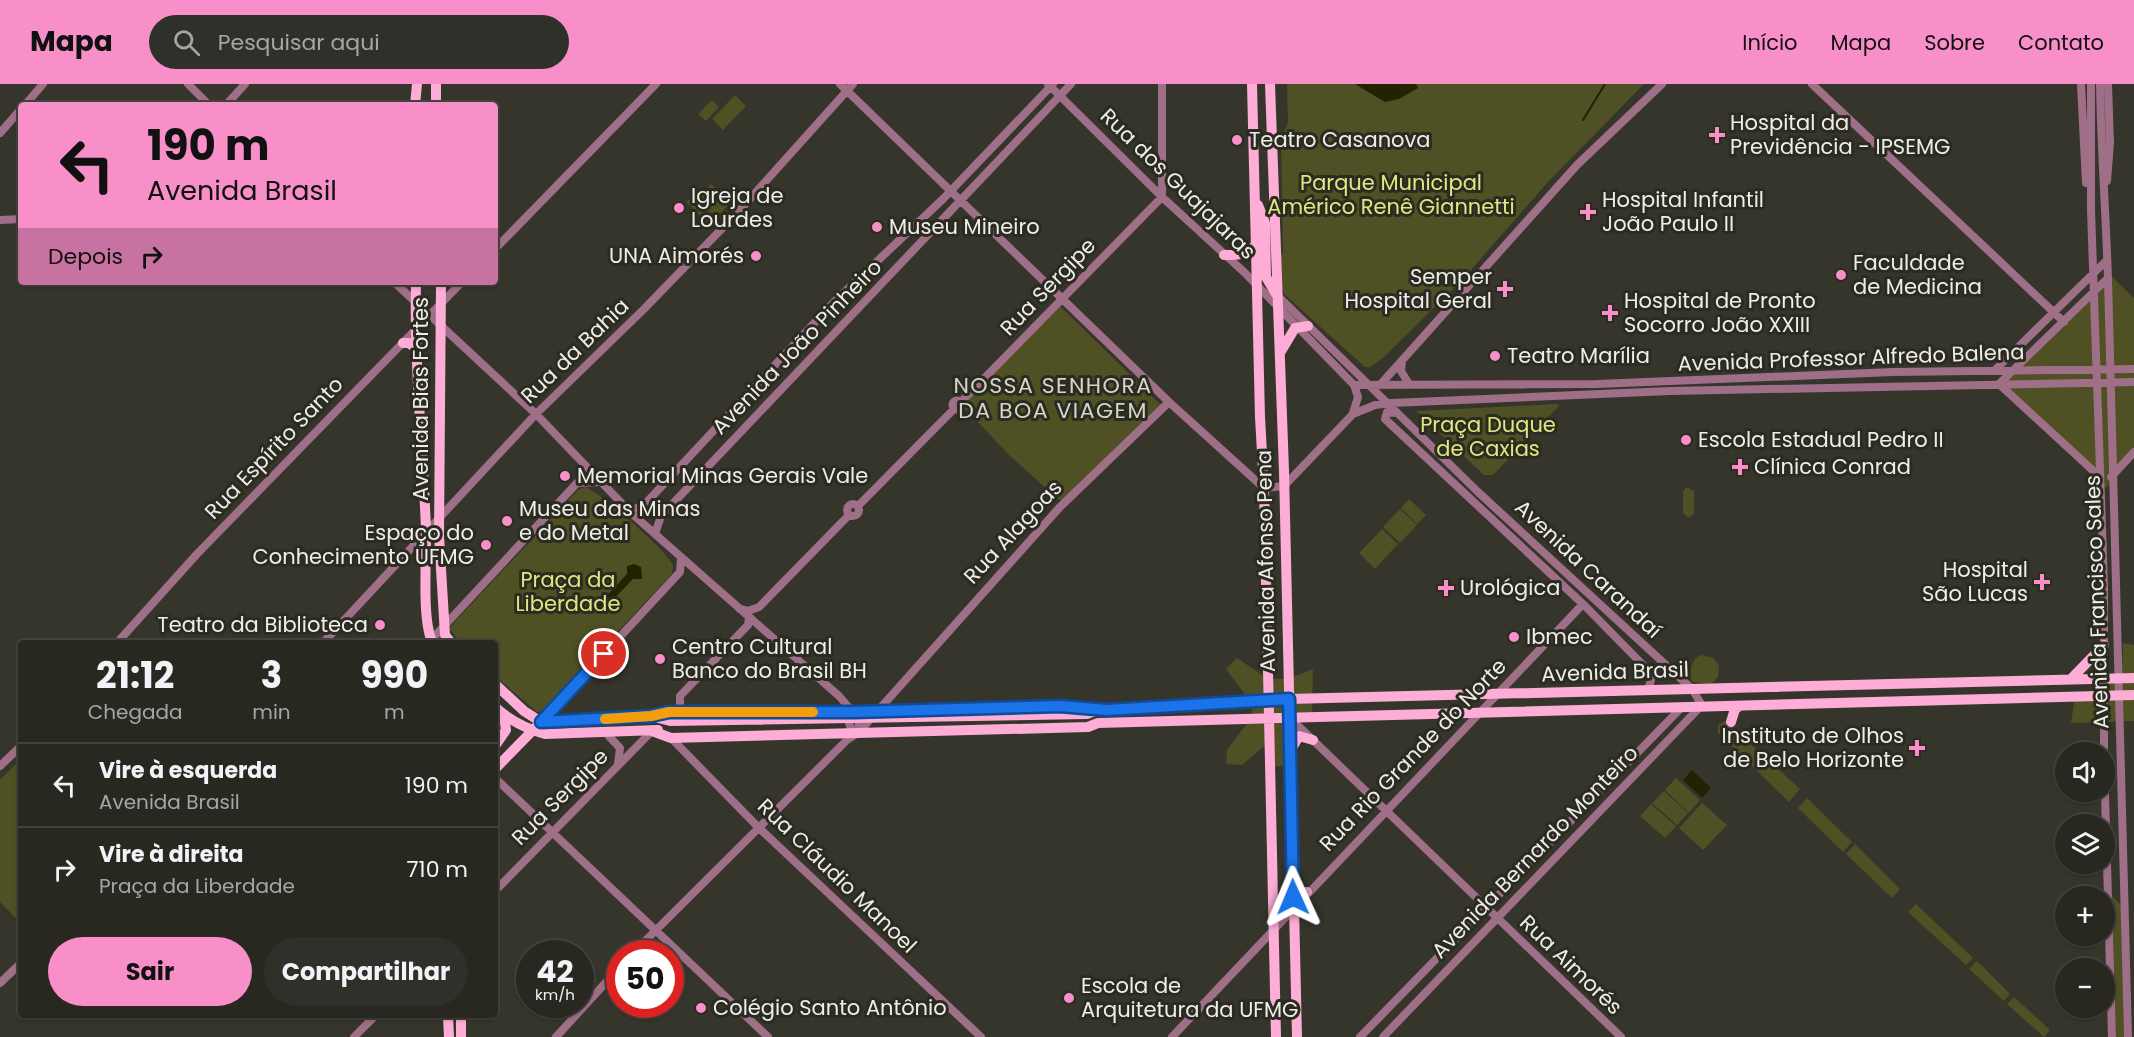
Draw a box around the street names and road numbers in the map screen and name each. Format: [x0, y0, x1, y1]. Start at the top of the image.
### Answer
street label: Rua dos Guajajaras [1094, 102, 1263, 266]
street label: Rua Sergipe [994, 231, 1102, 342]
street label: Avenida João Pinheiro [705, 253, 888, 441]
street label: Rua da Bahia [514, 292, 635, 410]
street label: Avenida Bias Fortes [406, 297, 435, 501]
street label: Avenida Professor Alfredo Balena [1677, 337, 2025, 378]
street label: Rua Espírito Santo [198, 370, 349, 525]
street label: Avenida Afonso Pena [1249, 450, 1282, 672]
street label: Rua Alagoas [957, 473, 1068, 590]
street label: Avenida Francisco Sales [2078, 475, 2115, 729]
street label: Avenida Carandaí [1509, 493, 1668, 644]
street label: Rua Rio Grande do Norte [1313, 652, 1513, 857]
street label: Avenida Brasil [1541, 654, 1689, 689]
street label: Avenida Bernardo Monteiro [1425, 739, 1644, 965]
street label: Rua Sergipe [505, 742, 614, 851]
street label: Rua Cláudio Manoel [751, 792, 923, 959]
street label: Rua Aimorés [1514, 908, 1629, 1021]

